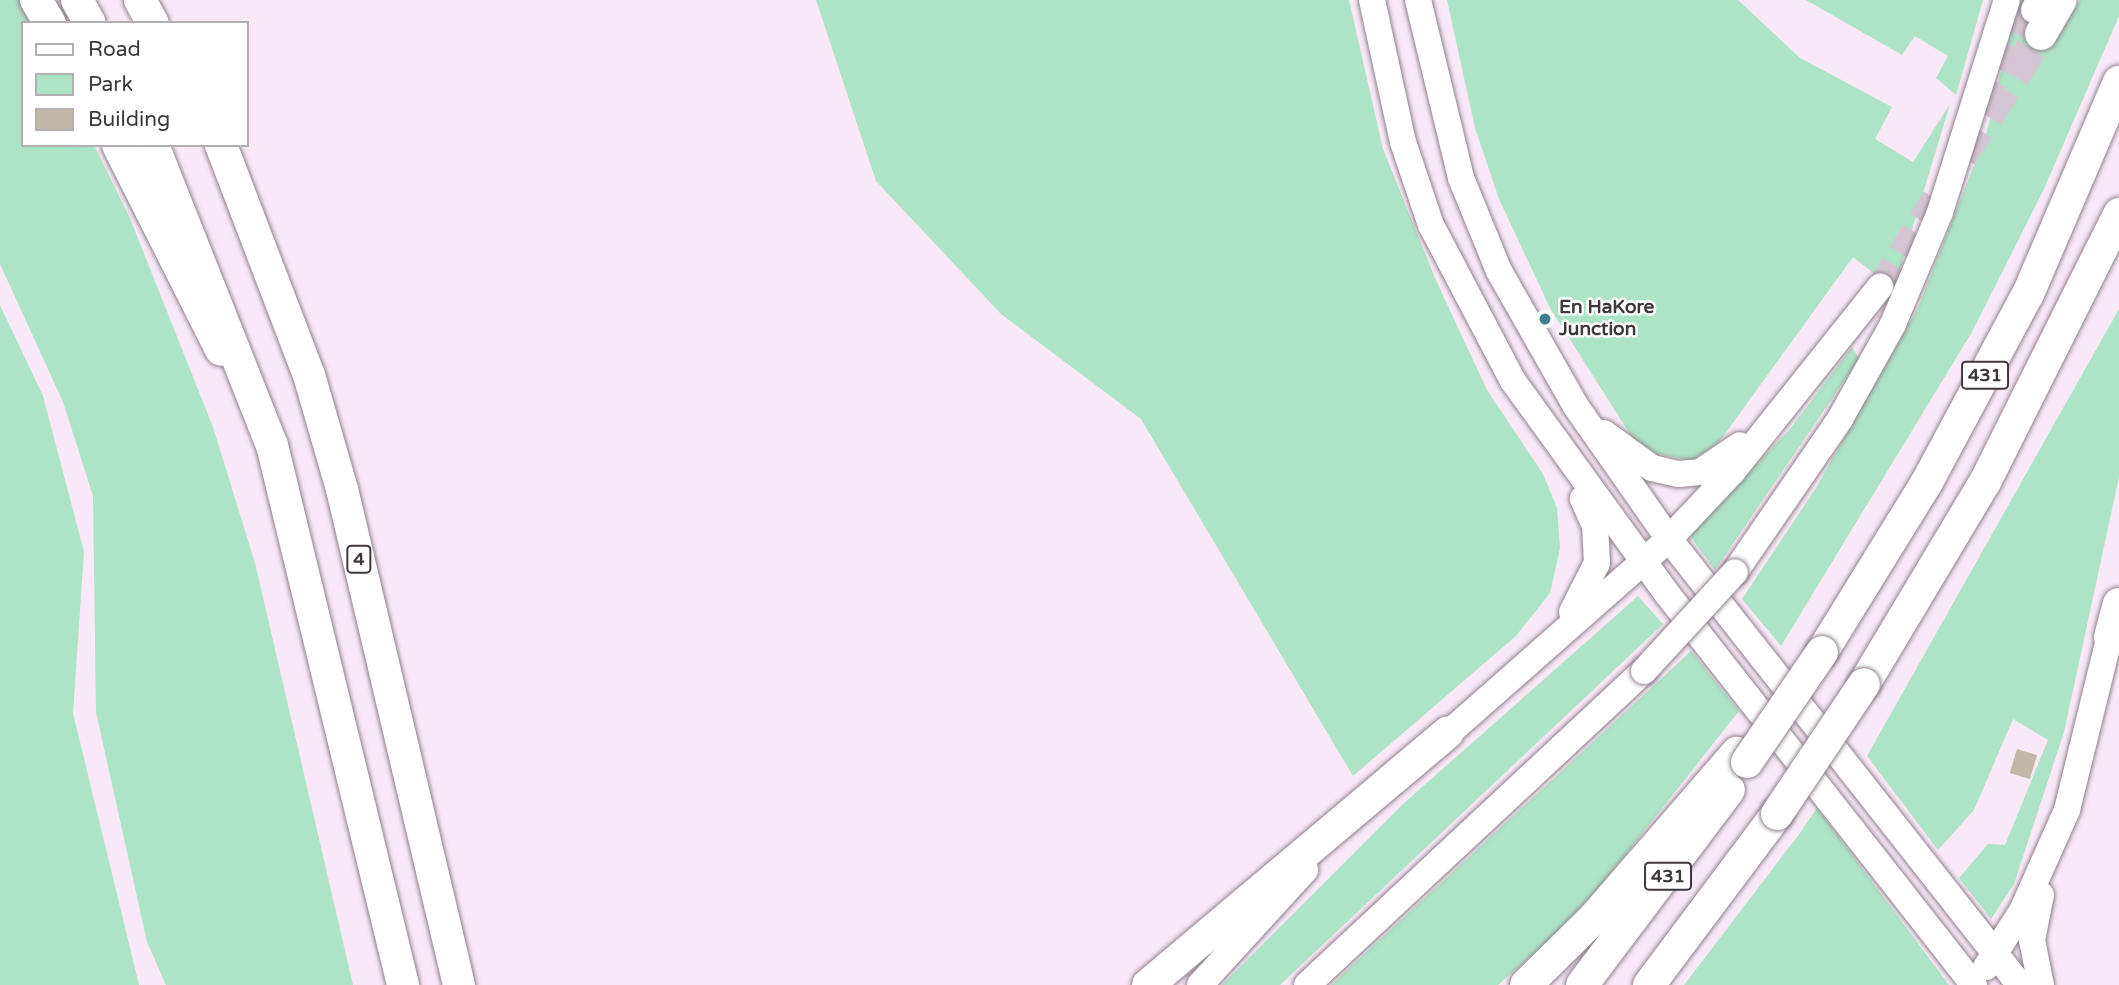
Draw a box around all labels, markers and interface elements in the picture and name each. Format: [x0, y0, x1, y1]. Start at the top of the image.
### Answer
legend [21, 21, 248, 147]
text: Road [88, 37, 141, 62]
text: Park [88, 72, 133, 97]
text: Building [88, 107, 170, 132]
place label: En HaKore Junction [1559, 297, 1654, 341]
marker: En HaKore Junction [1537, 311, 1553, 327]
road number: 431 [1960, 360, 2010, 390]
road number: 4 [345, 544, 373, 574]
road number: 431 [1644, 862, 1692, 890]

